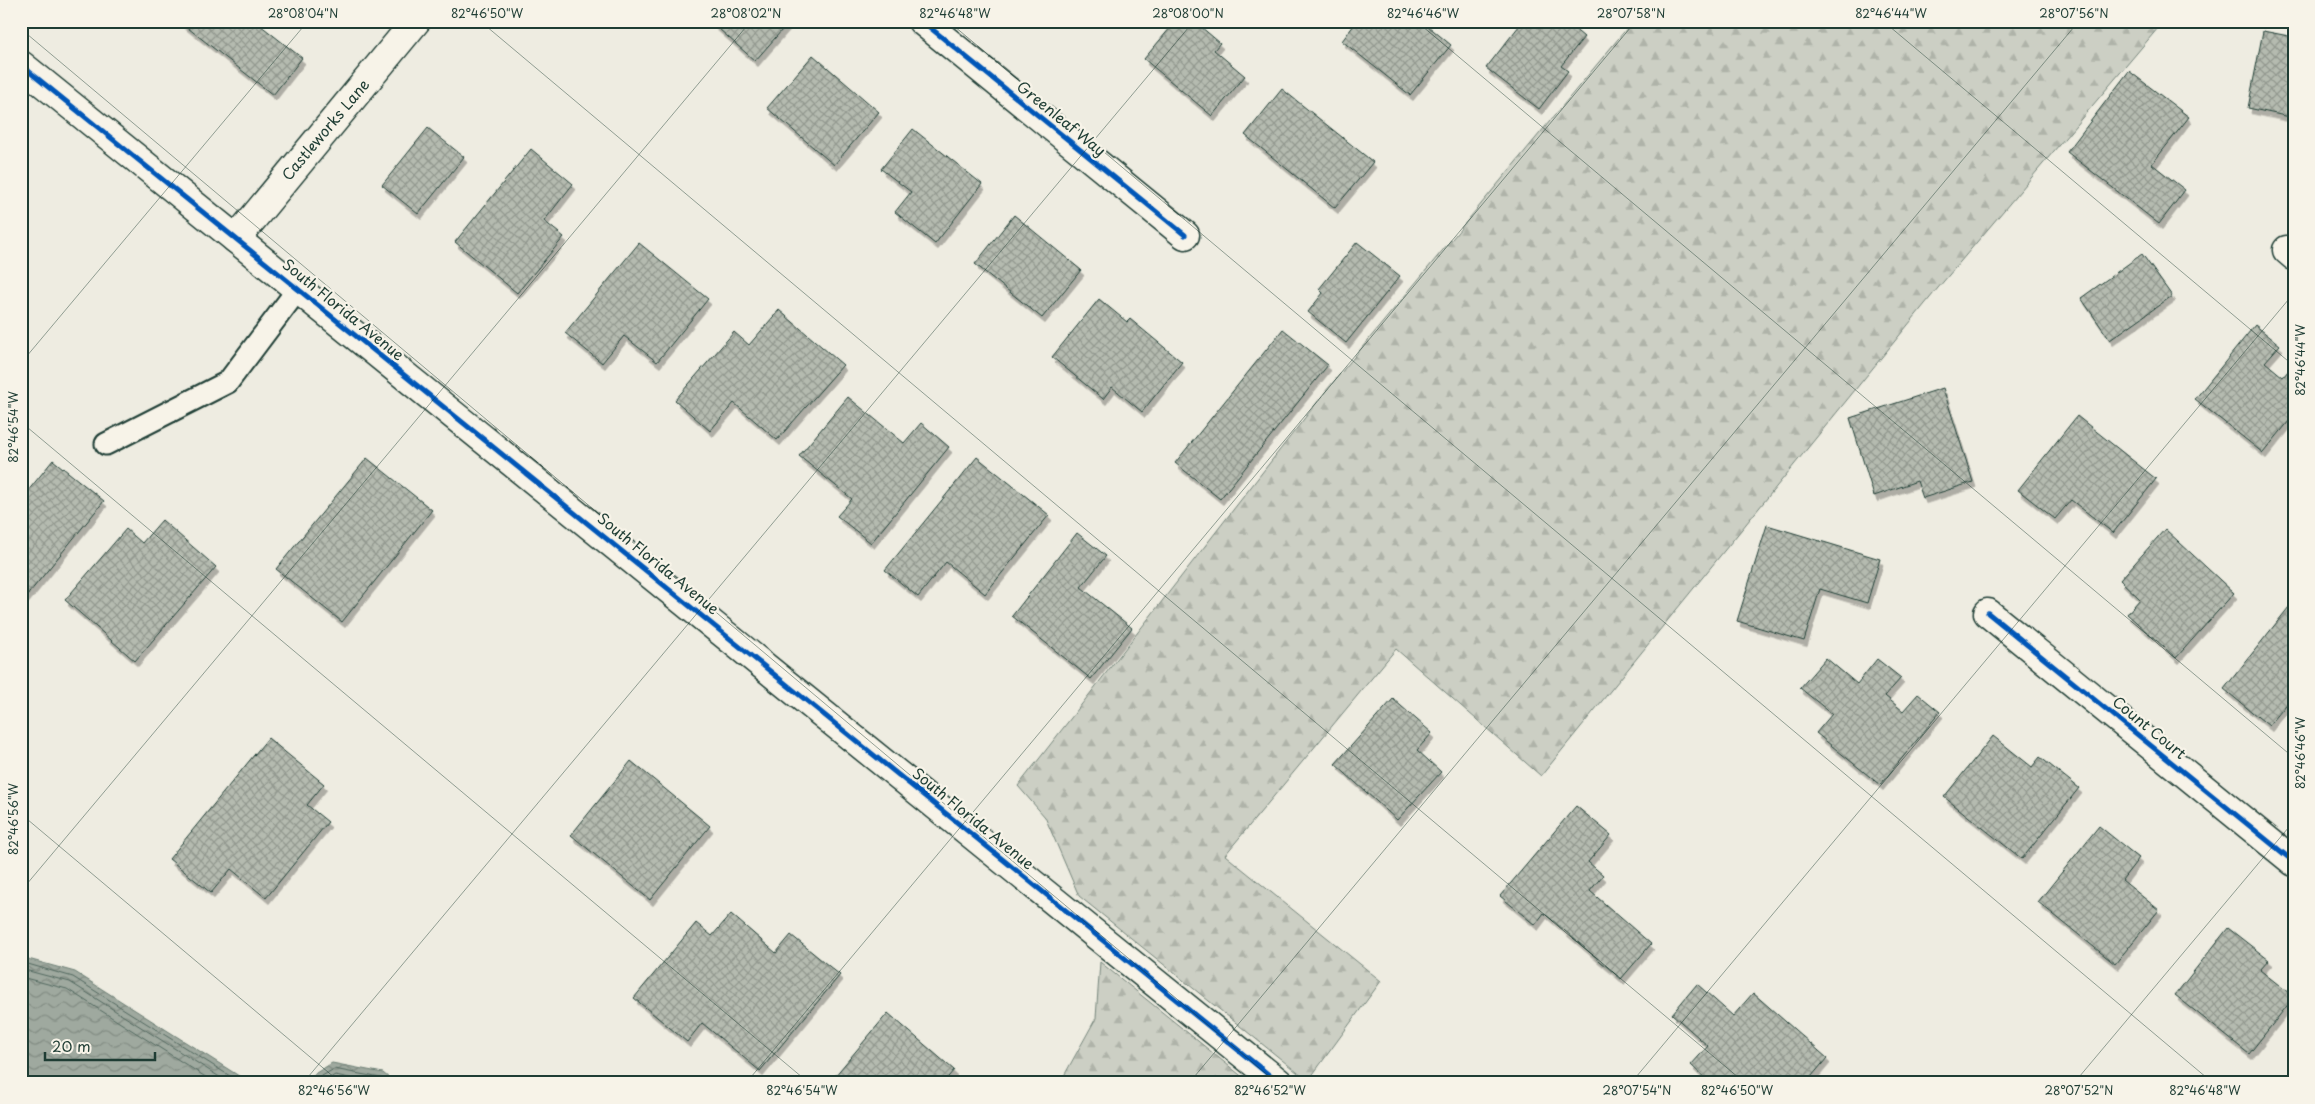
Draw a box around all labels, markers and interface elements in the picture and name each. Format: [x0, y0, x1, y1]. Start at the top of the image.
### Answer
text: 28°08'04"N [268, 4, 338, 22]
text: 82°46'50"W [451, 4, 524, 22]
text: 28°08'02"N [711, 4, 781, 22]
text: 82°46'48"W [919, 4, 991, 22]
text: 28°08'00"N [1152, 4, 1224, 22]
text: 82°46'46"W [1387, 4, 1460, 22]
text: 28°07'58"N [1597, 4, 1665, 22]
text: 82°46'44"W [1855, 4, 1927, 22]
text: 28°07'56"N [2039, 4, 2109, 22]
street label: Castleworks Lane [275, 73, 374, 185]
street label: Greenleaf Way [1012, 75, 1112, 161]
street label: South Florida Avenue [278, 252, 410, 365]
text: 82°46'44"W [2291, 324, 2309, 396]
text: 82°46'54"W [4, 391, 22, 463]
street label: South Florida Avenue [593, 506, 725, 619]
street label: Count Court [2108, 690, 2192, 764]
text: 82°46'46"W [2291, 716, 2309, 789]
street label: South Florida Avenue [908, 761, 1040, 874]
text: 82°46'56"W [4, 782, 22, 855]
scale bar [45, 1029, 155, 1061]
text: 20 m [52, 1034, 91, 1057]
text: 82°46'56"W [298, 1081, 371, 1099]
text: 82°46'54"W [766, 1081, 838, 1099]
text: 82°46'52"W [1234, 1081, 1306, 1099]
text: 28°07'54"N [1603, 1081, 1671, 1099]
text: 82°46'50"W [1701, 1081, 1774, 1099]
text: 28°07'52"N [2044, 1081, 2114, 1099]
text: 82°46'48"W [2169, 1081, 2241, 1099]

